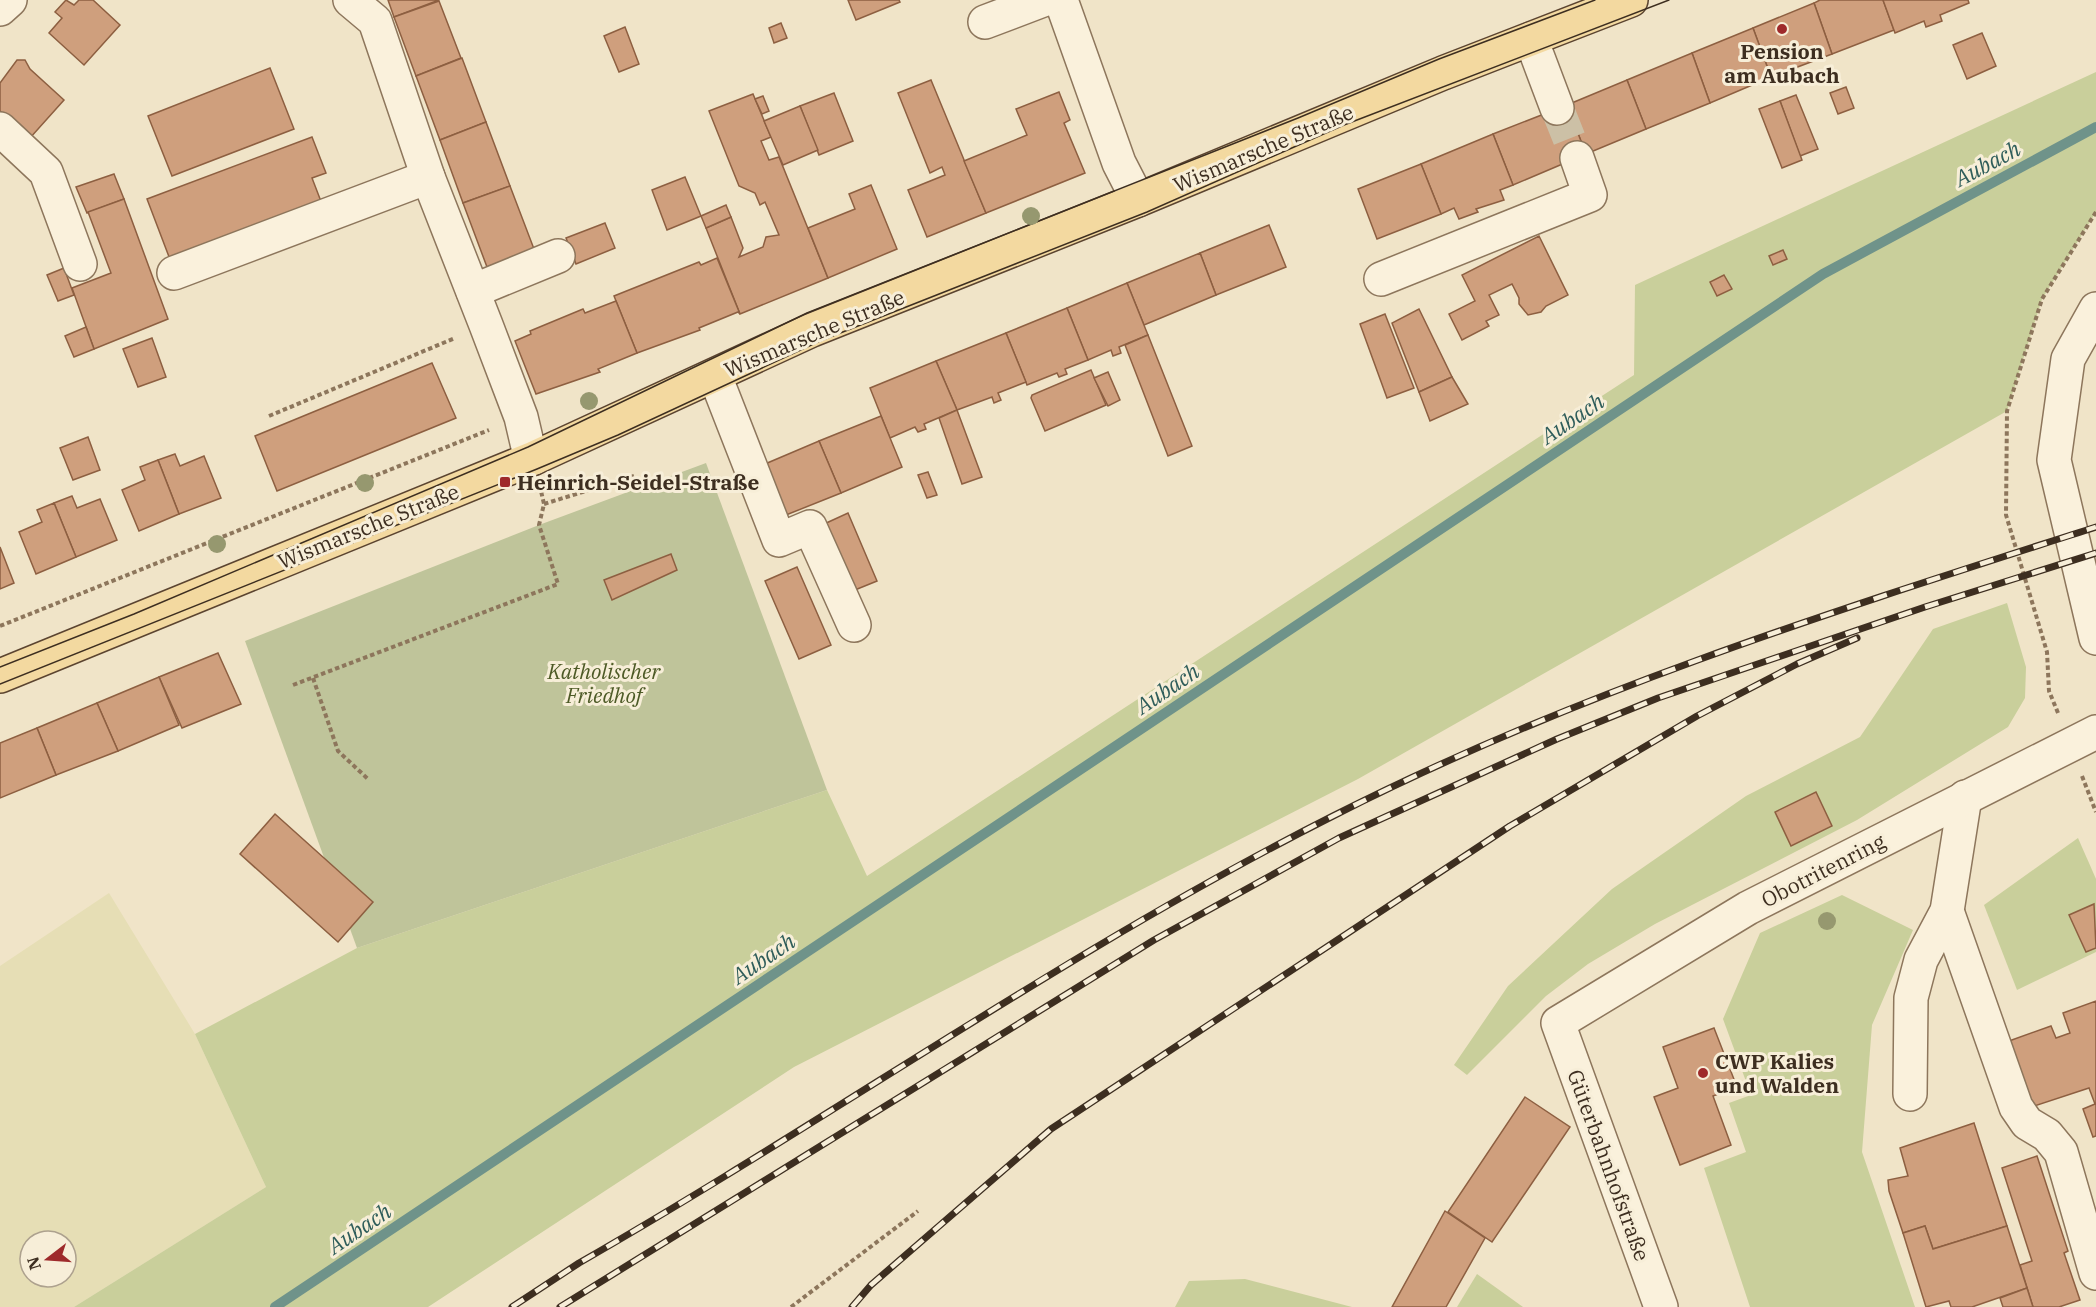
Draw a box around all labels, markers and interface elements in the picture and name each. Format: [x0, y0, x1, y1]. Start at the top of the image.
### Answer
marker: Pension am Aubach [1775, 22, 1789, 36]
place label: Pension am Aubach [1724, 37, 1840, 89]
street label: Wismarsche Straße [1169, 97, 1357, 199]
water label: Aubach [1947, 134, 2025, 193]
street label: Wismarsche Straße [720, 282, 908, 384]
water label: Aubach [1533, 386, 1610, 451]
place label: Heinrich-Seidel-Straße [517, 468, 759, 496]
marker: Heinrich-Seidel-Straße [498, 475, 512, 489]
street label: Wismarsche Straße [273, 477, 463, 575]
water label: Aubach [1128, 656, 1205, 721]
park label: Katholischer Friedhof [547, 657, 661, 709]
street label: Obotritenring [1756, 826, 1890, 913]
water label: Aubach [724, 926, 801, 991]
place label: CWP Kalies und Walden [1715, 1047, 1839, 1099]
street label: Güterbahnhofstraße [1561, 1065, 1657, 1265]
marker: CWP Kalies und Walden [1696, 1066, 1710, 1080]
water label: Aubach [320, 1196, 397, 1261]
north arrow [18, 1229, 78, 1289]
text: N [22, 1254, 45, 1272]

